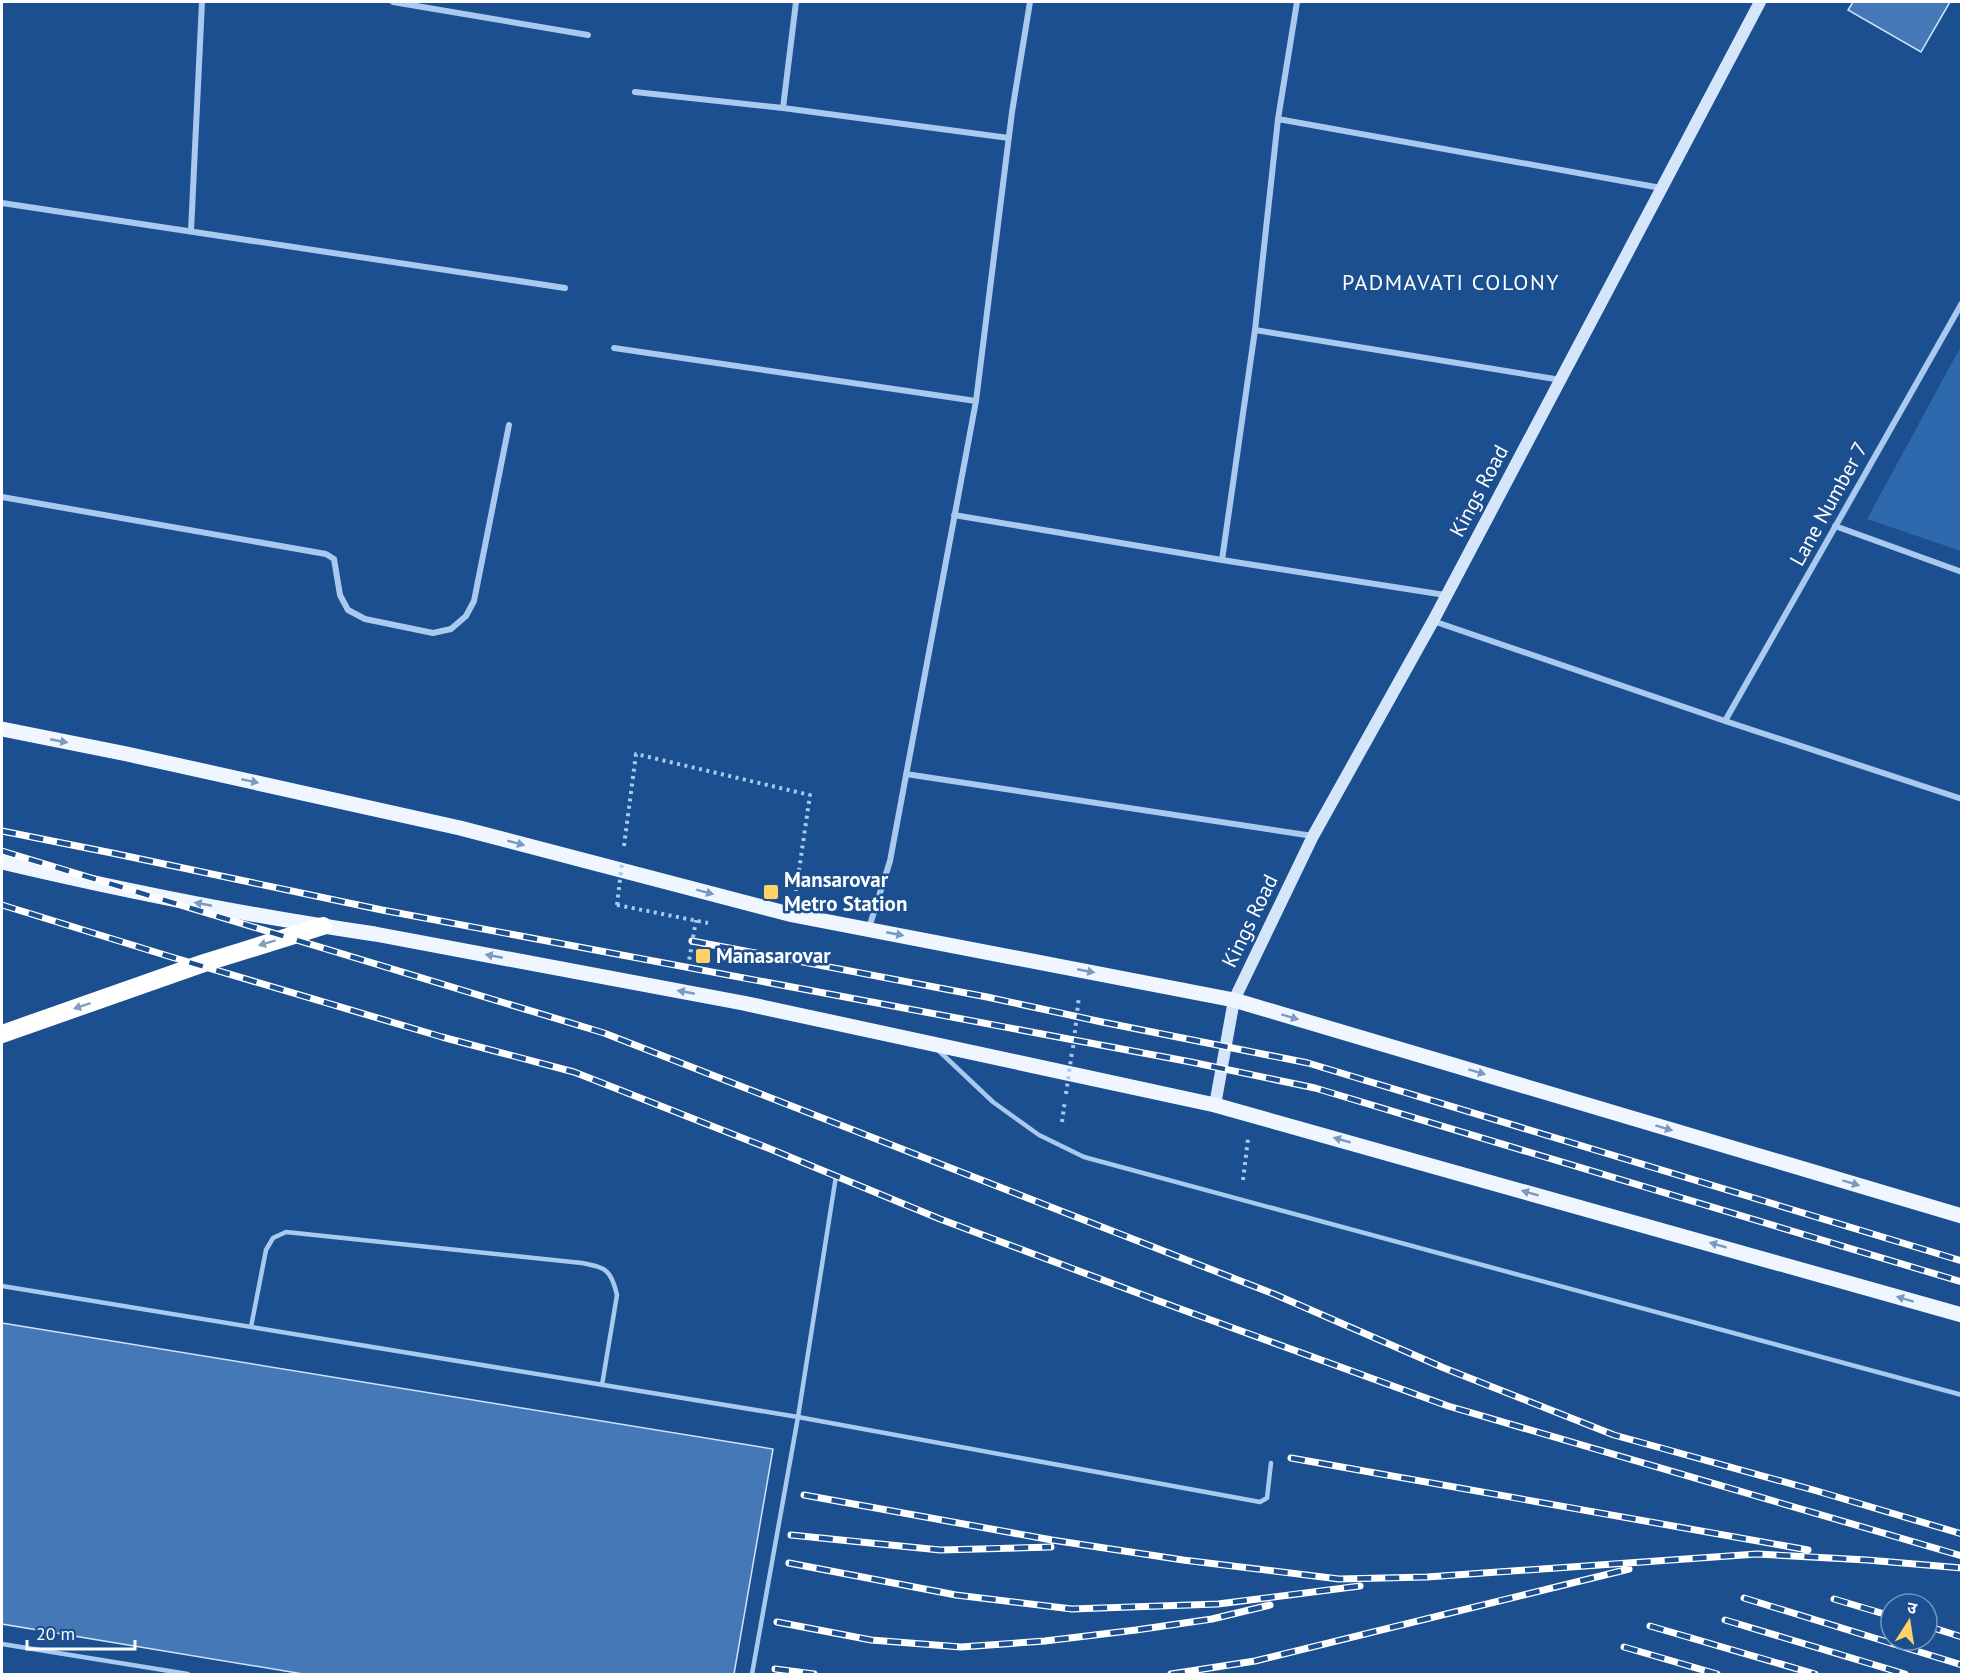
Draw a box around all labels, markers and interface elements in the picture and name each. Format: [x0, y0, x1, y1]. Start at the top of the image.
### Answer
district label: PADMAVATI COLONY [1342, 268, 1560, 296]
street label: Lane Number 7 [1783, 437, 1874, 570]
street label: Kings Road [1443, 440, 1514, 541]
one-way arrow [50, 737, 69, 746]
one-way arrow [240, 777, 259, 787]
one-way arrow [507, 838, 525, 848]
place label: Mansarovar Metro Station [784, 866, 907, 917]
street label: Kings Road [1215, 870, 1284, 972]
marker: Mansarovar Metro Station [762, 883, 780, 901]
one-way arrow [696, 888, 714, 898]
one-way arrow [193, 899, 212, 908]
one-way arrow [886, 930, 905, 939]
one-way arrow [258, 939, 276, 948]
place label: Manasarovar [716, 942, 831, 969]
marker: Manasarovar [694, 947, 712, 965]
one-way arrow [484, 951, 503, 960]
one-way arrow [1077, 967, 1096, 976]
one-way arrow [676, 987, 695, 996]
one-way arrow [73, 1002, 91, 1011]
one-way arrow [1281, 1013, 1299, 1022]
one-way arrow [1468, 1068, 1486, 1077]
one-way arrow [1655, 1124, 1673, 1133]
one-way arrow [1333, 1135, 1351, 1144]
one-way arrow [1842, 1179, 1860, 1188]
one-way arrow [1521, 1188, 1539, 1197]
one-way arrow [1709, 1240, 1727, 1250]
one-way arrow [1896, 1294, 1914, 1303]
north arrow [1879, 1592, 1939, 1652]
text: उ [1905, 1597, 1919, 1618]
scale bar [27, 1613, 135, 1651]
text: 20 m [36, 1622, 75, 1645]

